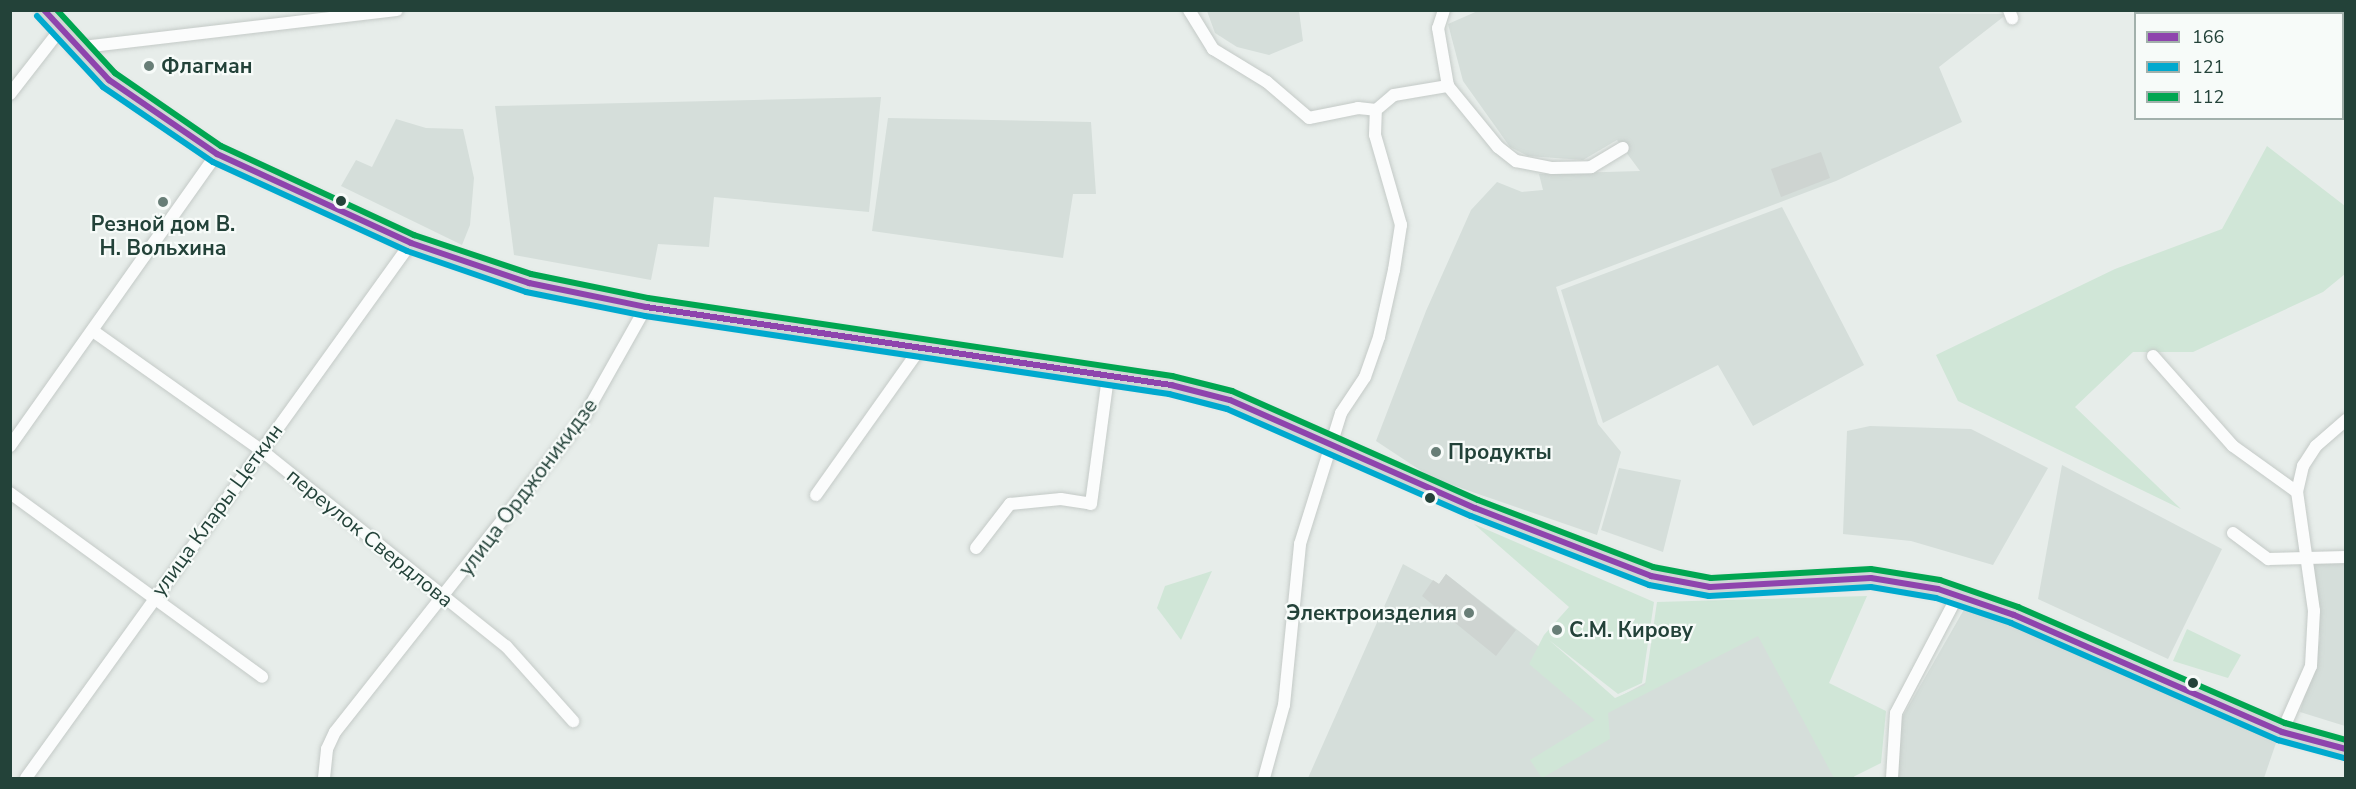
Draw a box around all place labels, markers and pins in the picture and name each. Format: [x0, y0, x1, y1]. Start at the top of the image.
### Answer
place label: Флагман [161, 53, 252, 79]
marker: Флагман [142, 59, 156, 73]
marker: Резной дом В. Н. Вольхина [156, 195, 170, 209]
unlabelled marker [335, 195, 347, 207]
place label: Резной дом В. Н. Вольхина [91, 211, 235, 261]
place label: Продукты [1448, 439, 1552, 465]
marker: Продукты [1429, 445, 1443, 459]
unlabelled marker [1424, 492, 1436, 504]
place label: Электроизделия [1286, 600, 1457, 626]
marker: Электроизделия [1462, 606, 1476, 620]
place label: С.М. Кирову [1569, 617, 1693, 643]
marker: С.М. Кирову [1550, 623, 1564, 637]
unlabelled marker [2187, 677, 2199, 689]

